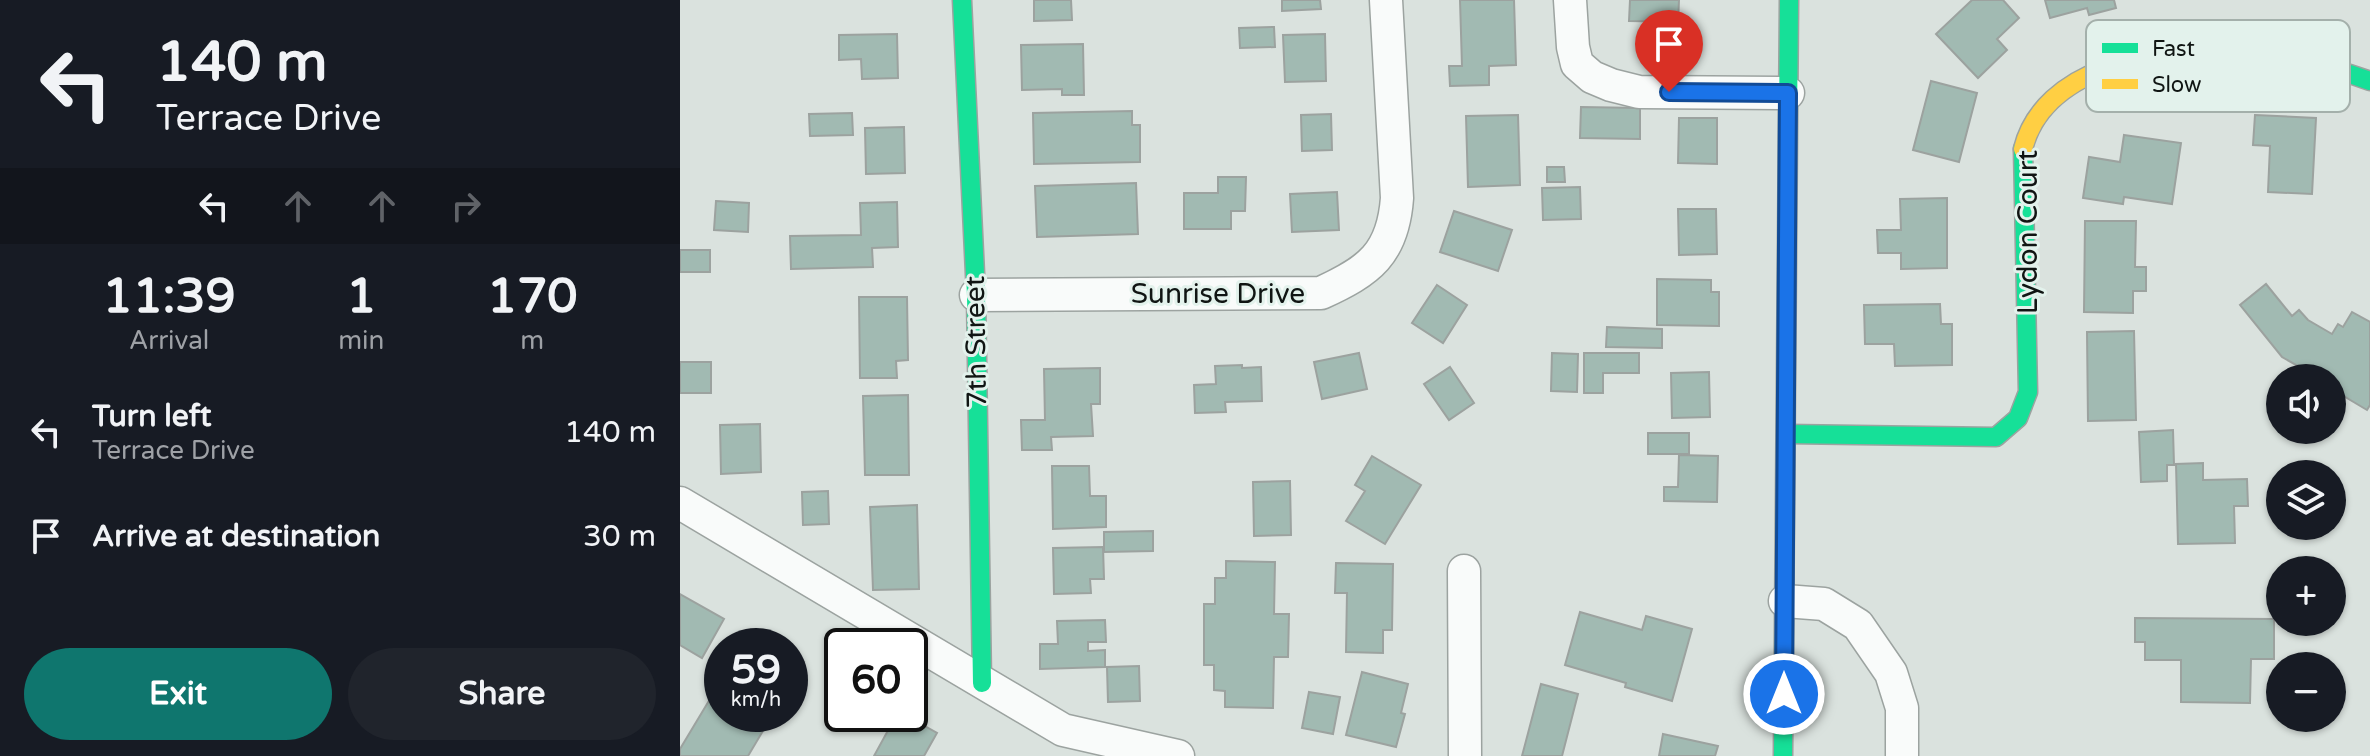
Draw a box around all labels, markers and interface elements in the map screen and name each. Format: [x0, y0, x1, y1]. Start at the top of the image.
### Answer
pin [1635, 10, 1703, 92]
legend [2086, 20, 2350, 112]
icon: arrive [1647, 22, 1691, 66]
text: 140 m [156, 29, 327, 96]
icon: left [24, 32, 128, 136]
text: Fast [2152, 36, 2195, 62]
text: Slow [2152, 72, 2202, 98]
text: Terrace Drive [156, 97, 381, 140]
street label: Lydon Court [2011, 149, 2045, 314]
icon: left [192, 184, 236, 228]
icon: ahead [276, 184, 320, 228]
icon: ahead [360, 184, 404, 228]
icon: right [444, 184, 488, 228]
text: 11:39 [103, 268, 236, 326]
text: 1 [346, 268, 376, 326]
text: 170 [487, 268, 577, 326]
street label: 7th Street [958, 275, 994, 409]
street label: Sunrise Drive [1131, 277, 1305, 311]
text: Arrival [129, 325, 209, 356]
text: min [338, 325, 384, 356]
text: m [520, 325, 544, 356]
map controls [2266, 364, 2346, 732]
button: sound [2266, 364, 2346, 444]
text: Turn left [92, 398, 211, 435]
icon: left [24, 410, 68, 454]
text: 140 m [564, 414, 656, 451]
text: Terrace Drive [92, 435, 255, 466]
button: layers [2266, 460, 2346, 540]
icon: arrive [24, 514, 68, 558]
text: Arrive at destination [92, 518, 380, 555]
text: 30 m [583, 518, 656, 555]
button: + [2266, 556, 2346, 636]
speed limit sign: 60 [824, 628, 928, 732]
text: 59 [731, 646, 781, 694]
button: Exit [24, 648, 332, 740]
button: Share [348, 648, 656, 740]
position arrow [1742, 652, 1826, 736]
button: − [2266, 652, 2346, 732]
text: km/h [731, 688, 781, 712]

